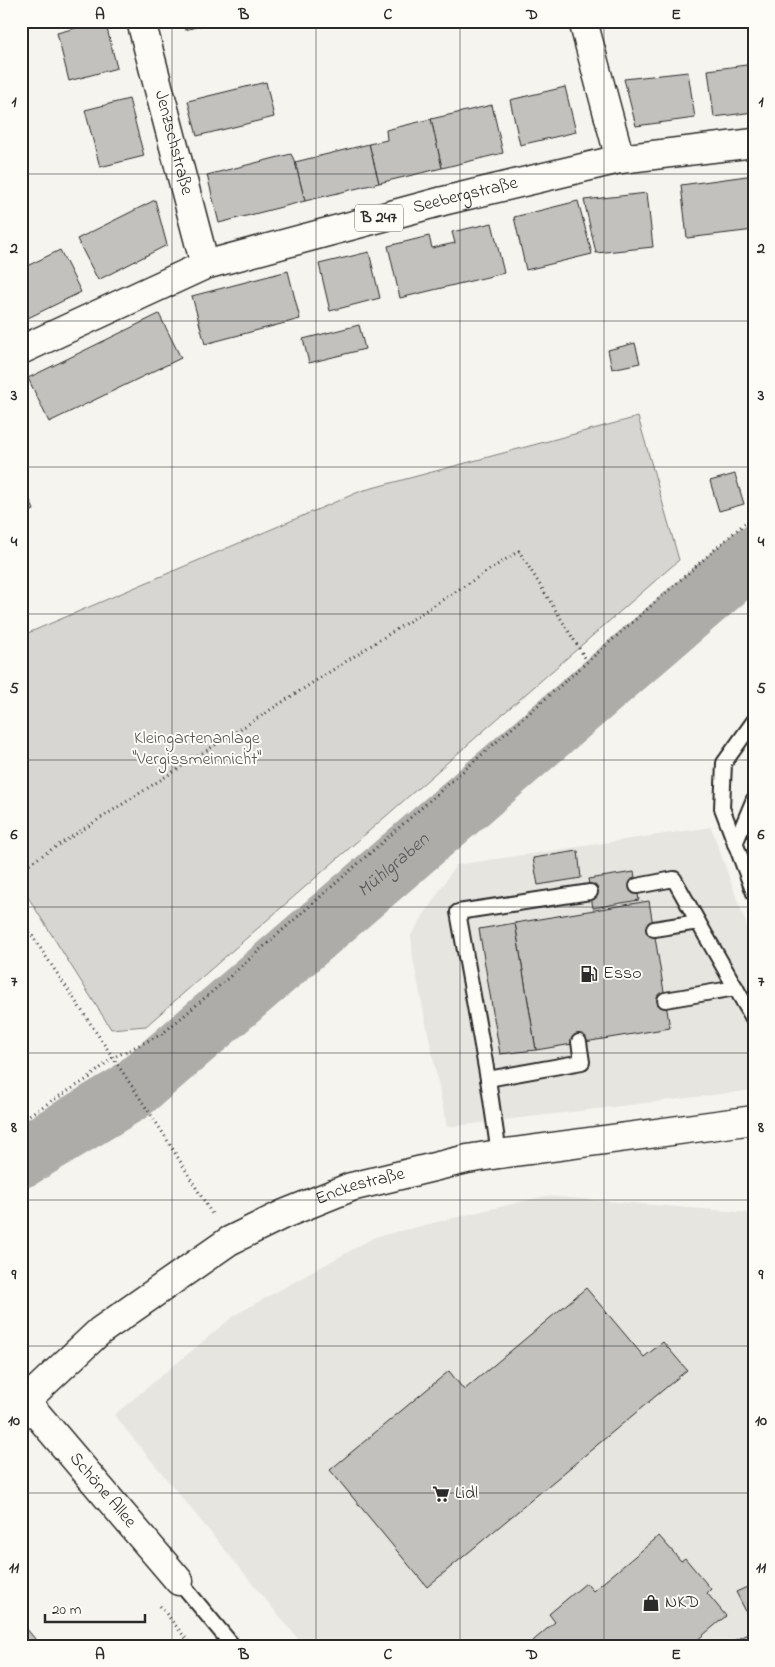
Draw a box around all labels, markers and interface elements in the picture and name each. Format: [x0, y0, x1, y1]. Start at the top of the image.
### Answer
text: A [95, 3, 105, 27]
text: B [238, 3, 250, 27]
text: C [384, 3, 393, 27]
text: D [525, 3, 538, 27]
text: E [671, 3, 681, 27]
street label: Jenzschstraße [147, 88, 199, 199]
text: 1 [11, 90, 17, 114]
text: 1 [758, 90, 764, 114]
street label: Seebergstraße [410, 170, 521, 222]
road number: B 247 [355, 204, 403, 232]
text: 2 [9, 237, 18, 261]
text: 2 [756, 237, 765, 261]
text: 3 [10, 384, 18, 408]
text: 3 [757, 384, 765, 408]
text: 4 [10, 530, 18, 554]
text: 4 [757, 530, 765, 554]
text: 5 [9, 677, 19, 701]
text: 5 [756, 677, 766, 701]
park label: Kleingartenanlage "Vergissmeinnicht" [132, 726, 262, 774]
text: 6 [9, 823, 18, 847]
text: 6 [756, 823, 765, 847]
water label: Mühlgraben [352, 826, 436, 904]
place label: Esso [603, 961, 642, 987]
fuel station icon: Esso [579, 964, 599, 984]
text: 7 [11, 970, 18, 994]
text: 7 [758, 970, 765, 994]
text: 8 [10, 1116, 17, 1140]
text: 8 [757, 1116, 764, 1140]
street label: Enckestraße [312, 1161, 408, 1213]
text: 9 [11, 1263, 17, 1287]
text: 9 [758, 1263, 764, 1287]
text: 10 [8, 1409, 20, 1433]
text: 10 [755, 1409, 767, 1433]
street label: Schöne Allee [62, 1447, 143, 1535]
place label: Lidl [455, 1481, 478, 1507]
supermarket icon: Lidl [431, 1484, 451, 1504]
text: 11 [9, 1556, 20, 1580]
text: 11 [756, 1556, 767, 1580]
place label: NKD [665, 1590, 699, 1616]
scale bar [45, 1592, 145, 1624]
shop icon: NKD [641, 1593, 661, 1613]
text: 20 m [52, 1599, 82, 1621]
text: A [95, 1643, 105, 1667]
text: B [238, 1643, 250, 1667]
text: C [384, 1643, 393, 1667]
text: D [525, 1643, 538, 1667]
text: E [671, 1643, 681, 1667]

